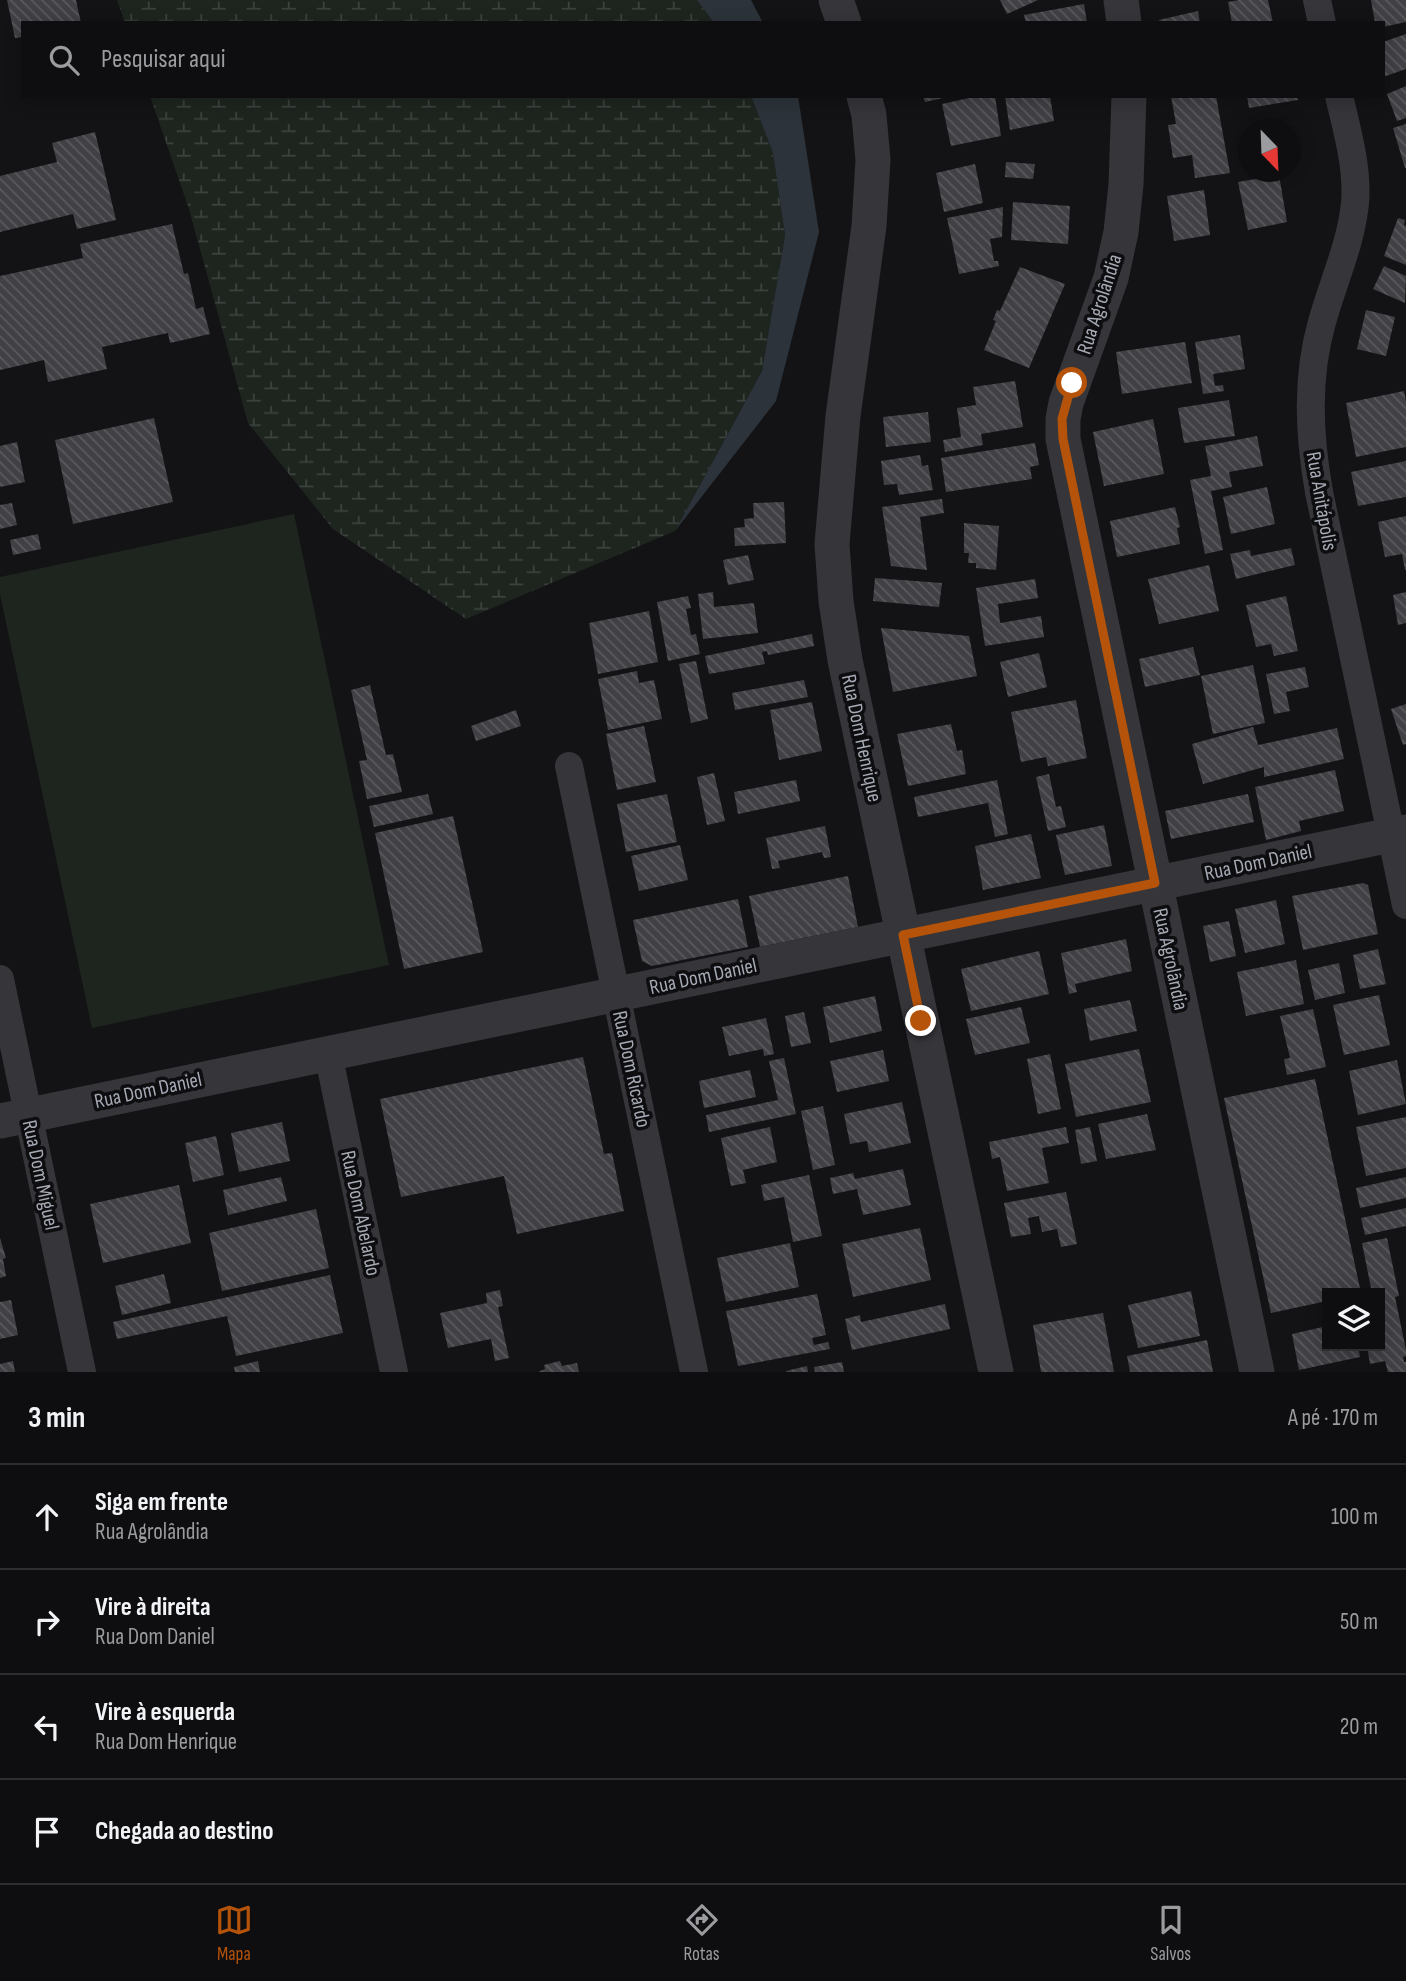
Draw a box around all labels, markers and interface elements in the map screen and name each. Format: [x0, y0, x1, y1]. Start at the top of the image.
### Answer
search box [21, 21, 1385, 98]
icon: search [45, 41, 83, 79]
text: Pesquisar aqui [101, 44, 226, 75]
north arrow [1238, 119, 1301, 182]
street label: Rua Agrolândia [1072, 251, 1127, 357]
route start [1056, 367, 1087, 398]
street label: Rua Anitápolis [1301, 450, 1342, 552]
street label: Rua Dom Henrique [836, 672, 887, 804]
street label: Rua Dom Daniel [1202, 839, 1314, 886]
street label: Rua Agrolândia [1148, 906, 1194, 1012]
street label: Rua Dom Daniel [647, 953, 759, 1000]
route end [905, 1005, 936, 1036]
street label: Rua Dom Ricardo [607, 1008, 656, 1130]
street label: Rua Dom Daniel [92, 1067, 204, 1114]
street label: Rua Dom Miguel [17, 1118, 64, 1232]
street label: Rua Dom Abelardo [335, 1148, 386, 1278]
map controls [1322, 1288, 1385, 1351]
button: layers [1322, 1288, 1385, 1351]
text: 3 min [28, 1400, 85, 1436]
text: A pé · 170 m [1288, 1404, 1378, 1432]
text: Siga em frente [95, 1487, 228, 1518]
icon: ahead [28, 1498, 66, 1536]
text: 100 m [1331, 1503, 1378, 1531]
text: Rua Agrolândia [95, 1518, 209, 1546]
text: Vire à direita [95, 1592, 211, 1623]
icon: right [28, 1603, 66, 1641]
text: 50 m [1340, 1608, 1378, 1636]
text: Rua Dom Daniel [95, 1623, 215, 1651]
text: Vire à esquerda [95, 1697, 235, 1728]
icon: left [28, 1708, 66, 1746]
text: 20 m [1340, 1713, 1378, 1741]
text: Rua Dom Henrique [95, 1728, 237, 1756]
icon: arrive [28, 1813, 66, 1851]
text: Chegada ao destino [95, 1816, 274, 1847]
tab: Mapa [215, 1901, 253, 1966]
tab: Rotas [683, 1901, 721, 1966]
tab: Salvos [1150, 1901, 1191, 1966]

